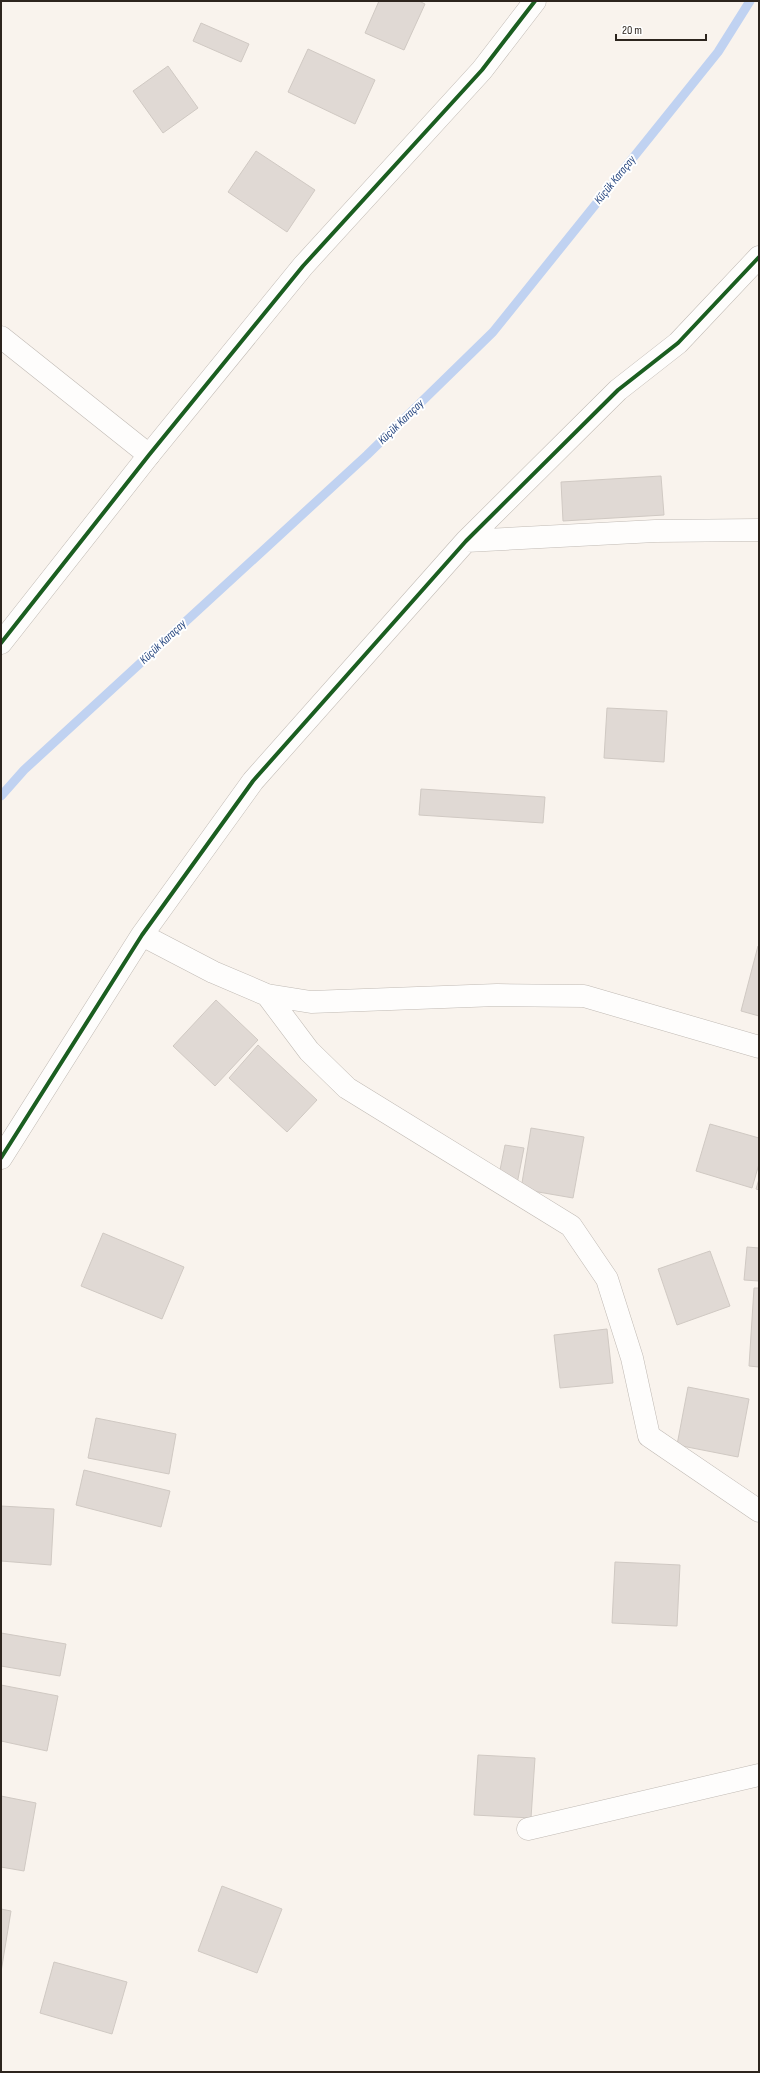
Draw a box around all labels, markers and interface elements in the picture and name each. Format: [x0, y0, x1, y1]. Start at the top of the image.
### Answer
scale bar [616, 16, 706, 42]
text: 20 m [622, 23, 642, 38]
water label: Küçük Karaçay [591, 152, 639, 207]
water label: Küçük Karaçay [375, 396, 427, 448]
water label: Küçük Karaçay [137, 616, 190, 667]

